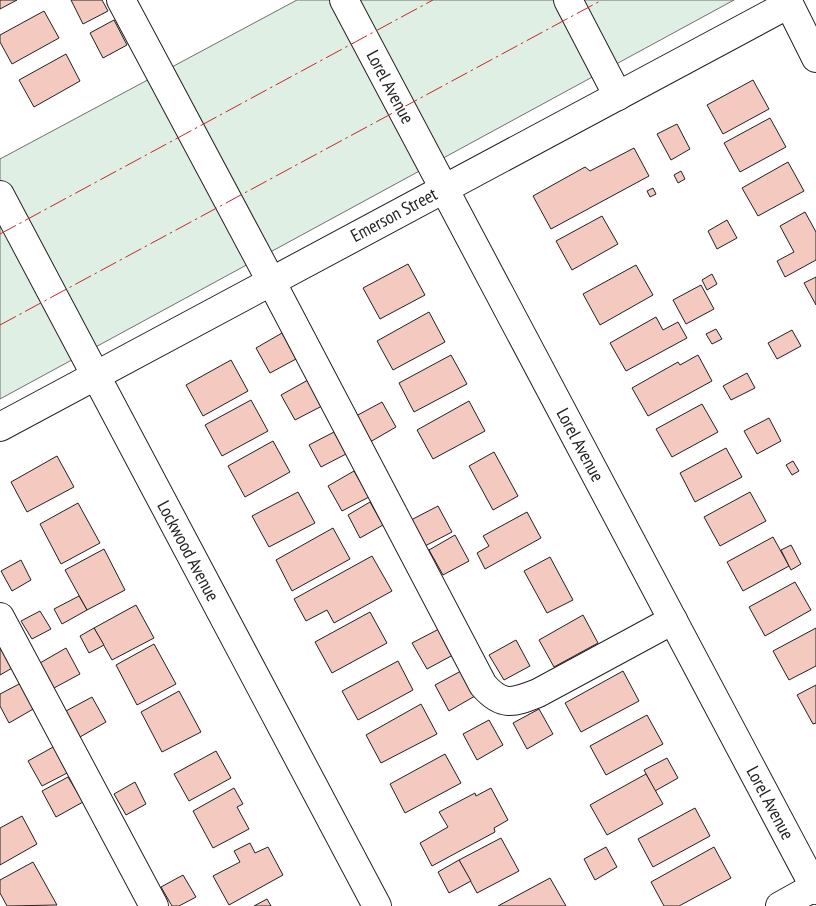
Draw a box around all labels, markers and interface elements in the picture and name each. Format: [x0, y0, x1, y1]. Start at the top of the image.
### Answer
street label: Lorel Avenue [362, 46, 419, 127]
street label: Emerson Street [347, 182, 441, 247]
street label: Lorel Avenue [552, 404, 609, 485]
street label: Lockwood Avenue [152, 497, 225, 605]
street label: Lorel Avenue [742, 762, 799, 843]

